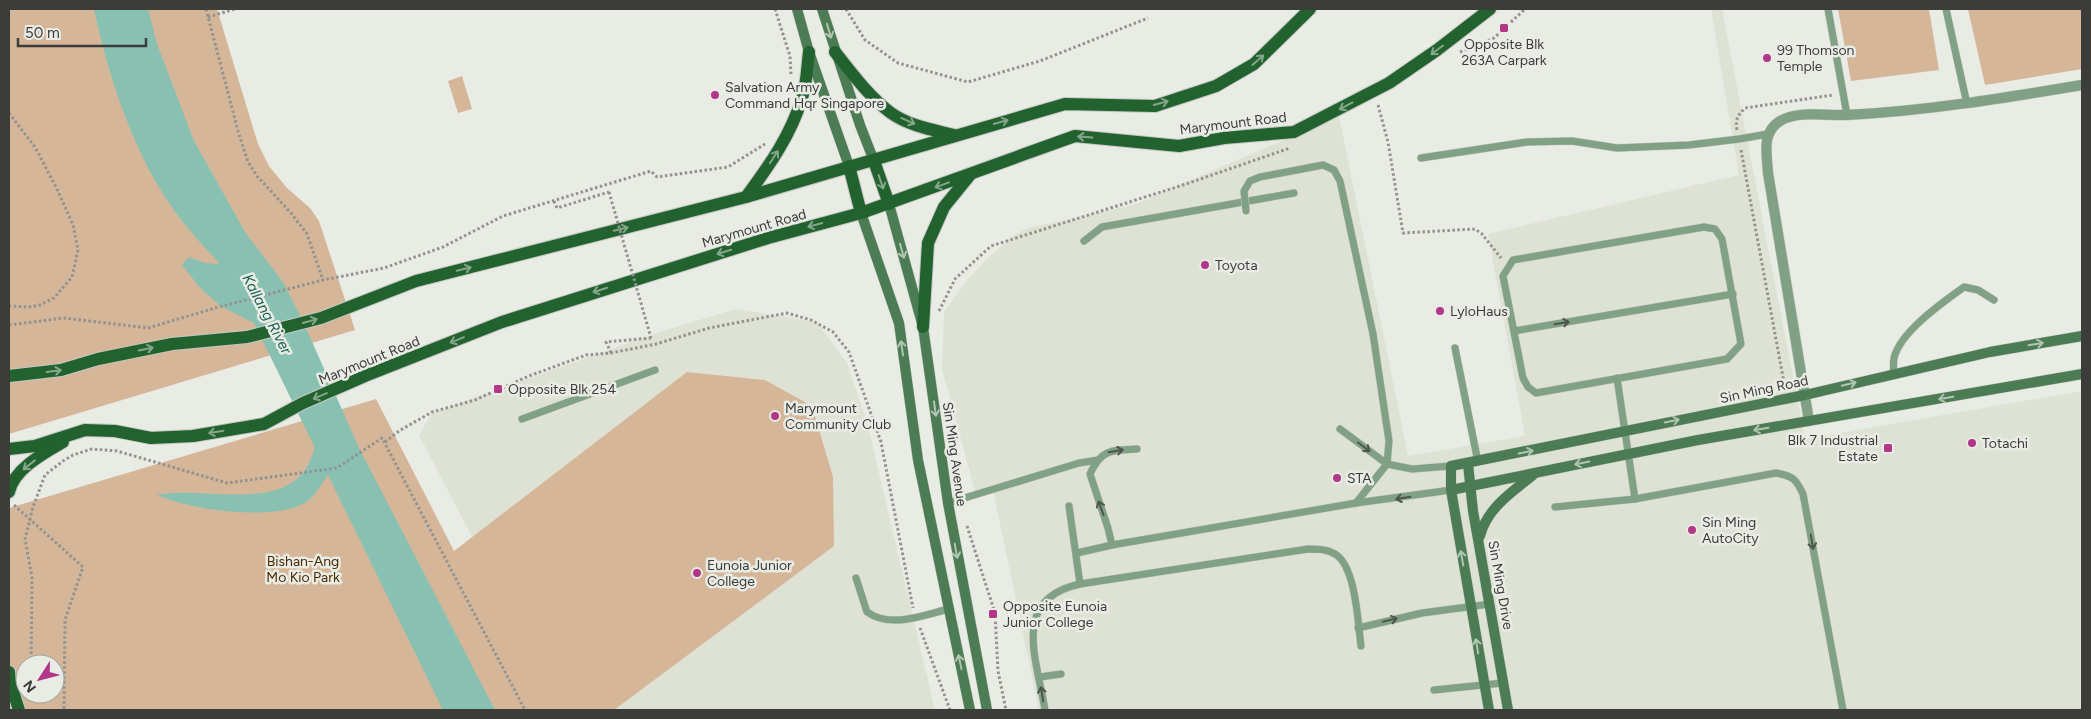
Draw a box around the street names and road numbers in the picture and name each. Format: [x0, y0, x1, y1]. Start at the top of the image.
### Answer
street label: Marymount Road [1179, 108, 1288, 138]
street label: Marymount Road [700, 205, 808, 251]
street label: Marymount Road [316, 332, 422, 389]
street label: Sin Ming Road [1718, 372, 1810, 407]
street label: Sin Ming Avenue [939, 401, 970, 508]
street label: Sin Ming Drive [1484, 539, 1517, 631]

